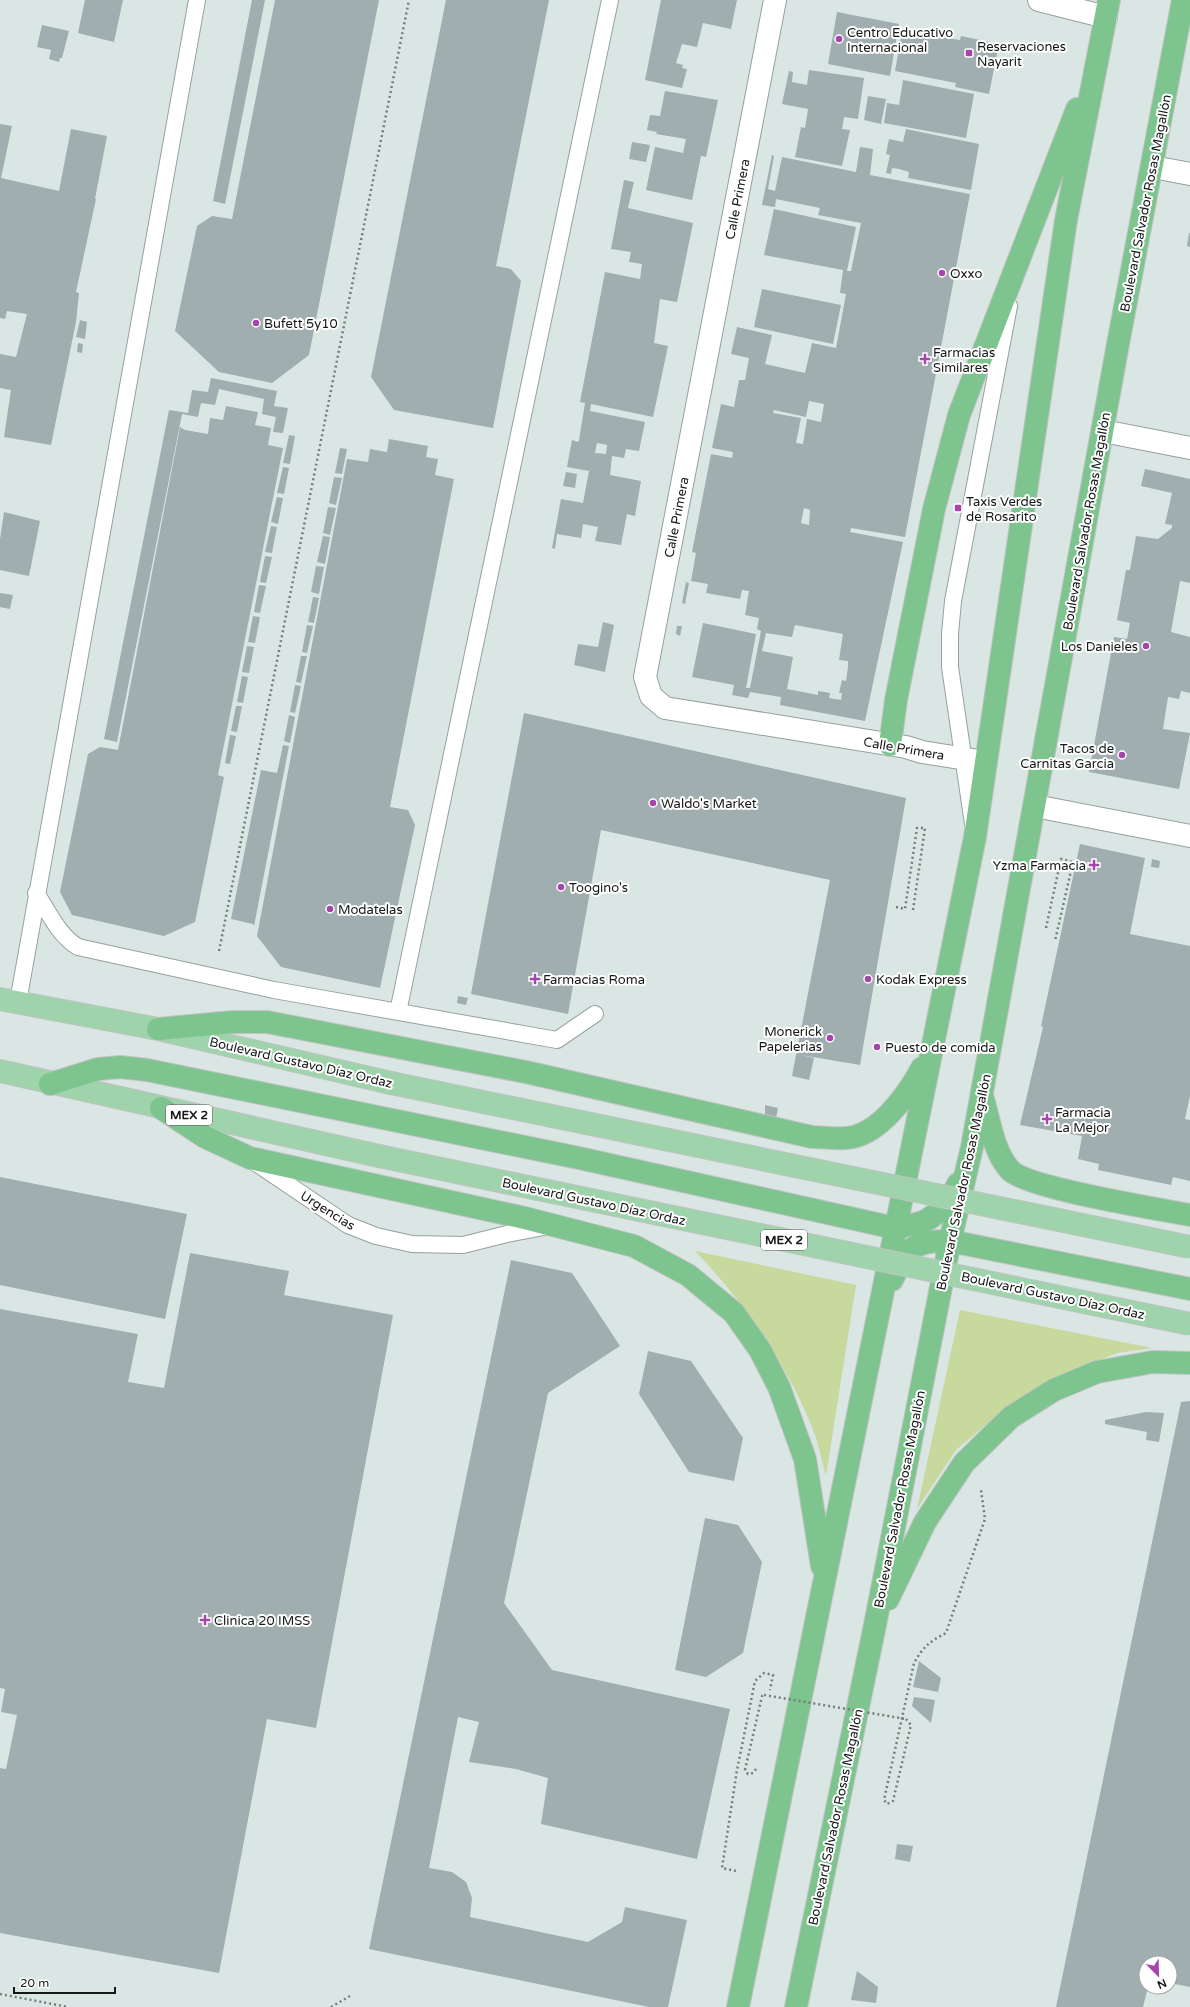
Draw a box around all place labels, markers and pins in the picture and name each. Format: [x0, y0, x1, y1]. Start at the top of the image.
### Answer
place label: Centro Educativo Internacional [847, 25, 953, 56]
marker: Centro Educativo Internacional [834, 34, 844, 44]
place label: Reservaciones Nayarit [977, 39, 1066, 70]
marker: Reservaciones Nayarit [964, 48, 974, 58]
place label: Oxxo [950, 266, 982, 282]
marker: Oxxo [937, 268, 947, 278]
place label: Bufett 5y10 [264, 316, 338, 332]
marker: Bufett 5y10 [251, 318, 261, 328]
place label: Farmacias Similares [933, 345, 995, 376]
marker: Farmacias Similares [920, 354, 930, 364]
place label: Taxis Verdes de Rosarito [966, 494, 1042, 525]
marker: Taxis Verdes de Rosarito [953, 503, 963, 513]
place label: Los Danieles [1061, 639, 1138, 655]
marker: Los Danieles [1141, 641, 1151, 651]
place label: Tacos de Carnitas Garcia [1020, 741, 1114, 772]
marker: Tacos de Carnitas Garcia [1117, 750, 1127, 760]
place label: Waldo's Market [661, 796, 757, 812]
marker: Waldo's Market [648, 798, 658, 808]
place label: Yzma Farmacia [993, 858, 1086, 874]
marker: Yzma Farmacia [1089, 860, 1099, 870]
place label: Toogino's [569, 880, 628, 896]
marker: Toogino's [556, 882, 566, 892]
place label: Modatelas [338, 902, 403, 918]
marker: Modatelas [325, 904, 335, 914]
place label: Farmacias Roma [543, 972, 645, 988]
place label: Kodak Express [876, 972, 967, 988]
marker: Farmacias Roma [530, 974, 540, 984]
marker: Kodak Express [863, 974, 873, 984]
place label: Monerick Papelerias [758, 1024, 822, 1055]
marker: Monerick Papelerias [825, 1033, 835, 1043]
place label: Puesto de comida [885, 1040, 996, 1056]
marker: Puesto de comida [872, 1042, 882, 1052]
place label: Farmacia La Mejor [1055, 1105, 1111, 1136]
marker: Farmacia La Mejor [1042, 1114, 1052, 1124]
place label: Clinica 20 IMSS [214, 1613, 310, 1629]
marker: Clinica 20 IMSS [199, 1614, 211, 1626]

